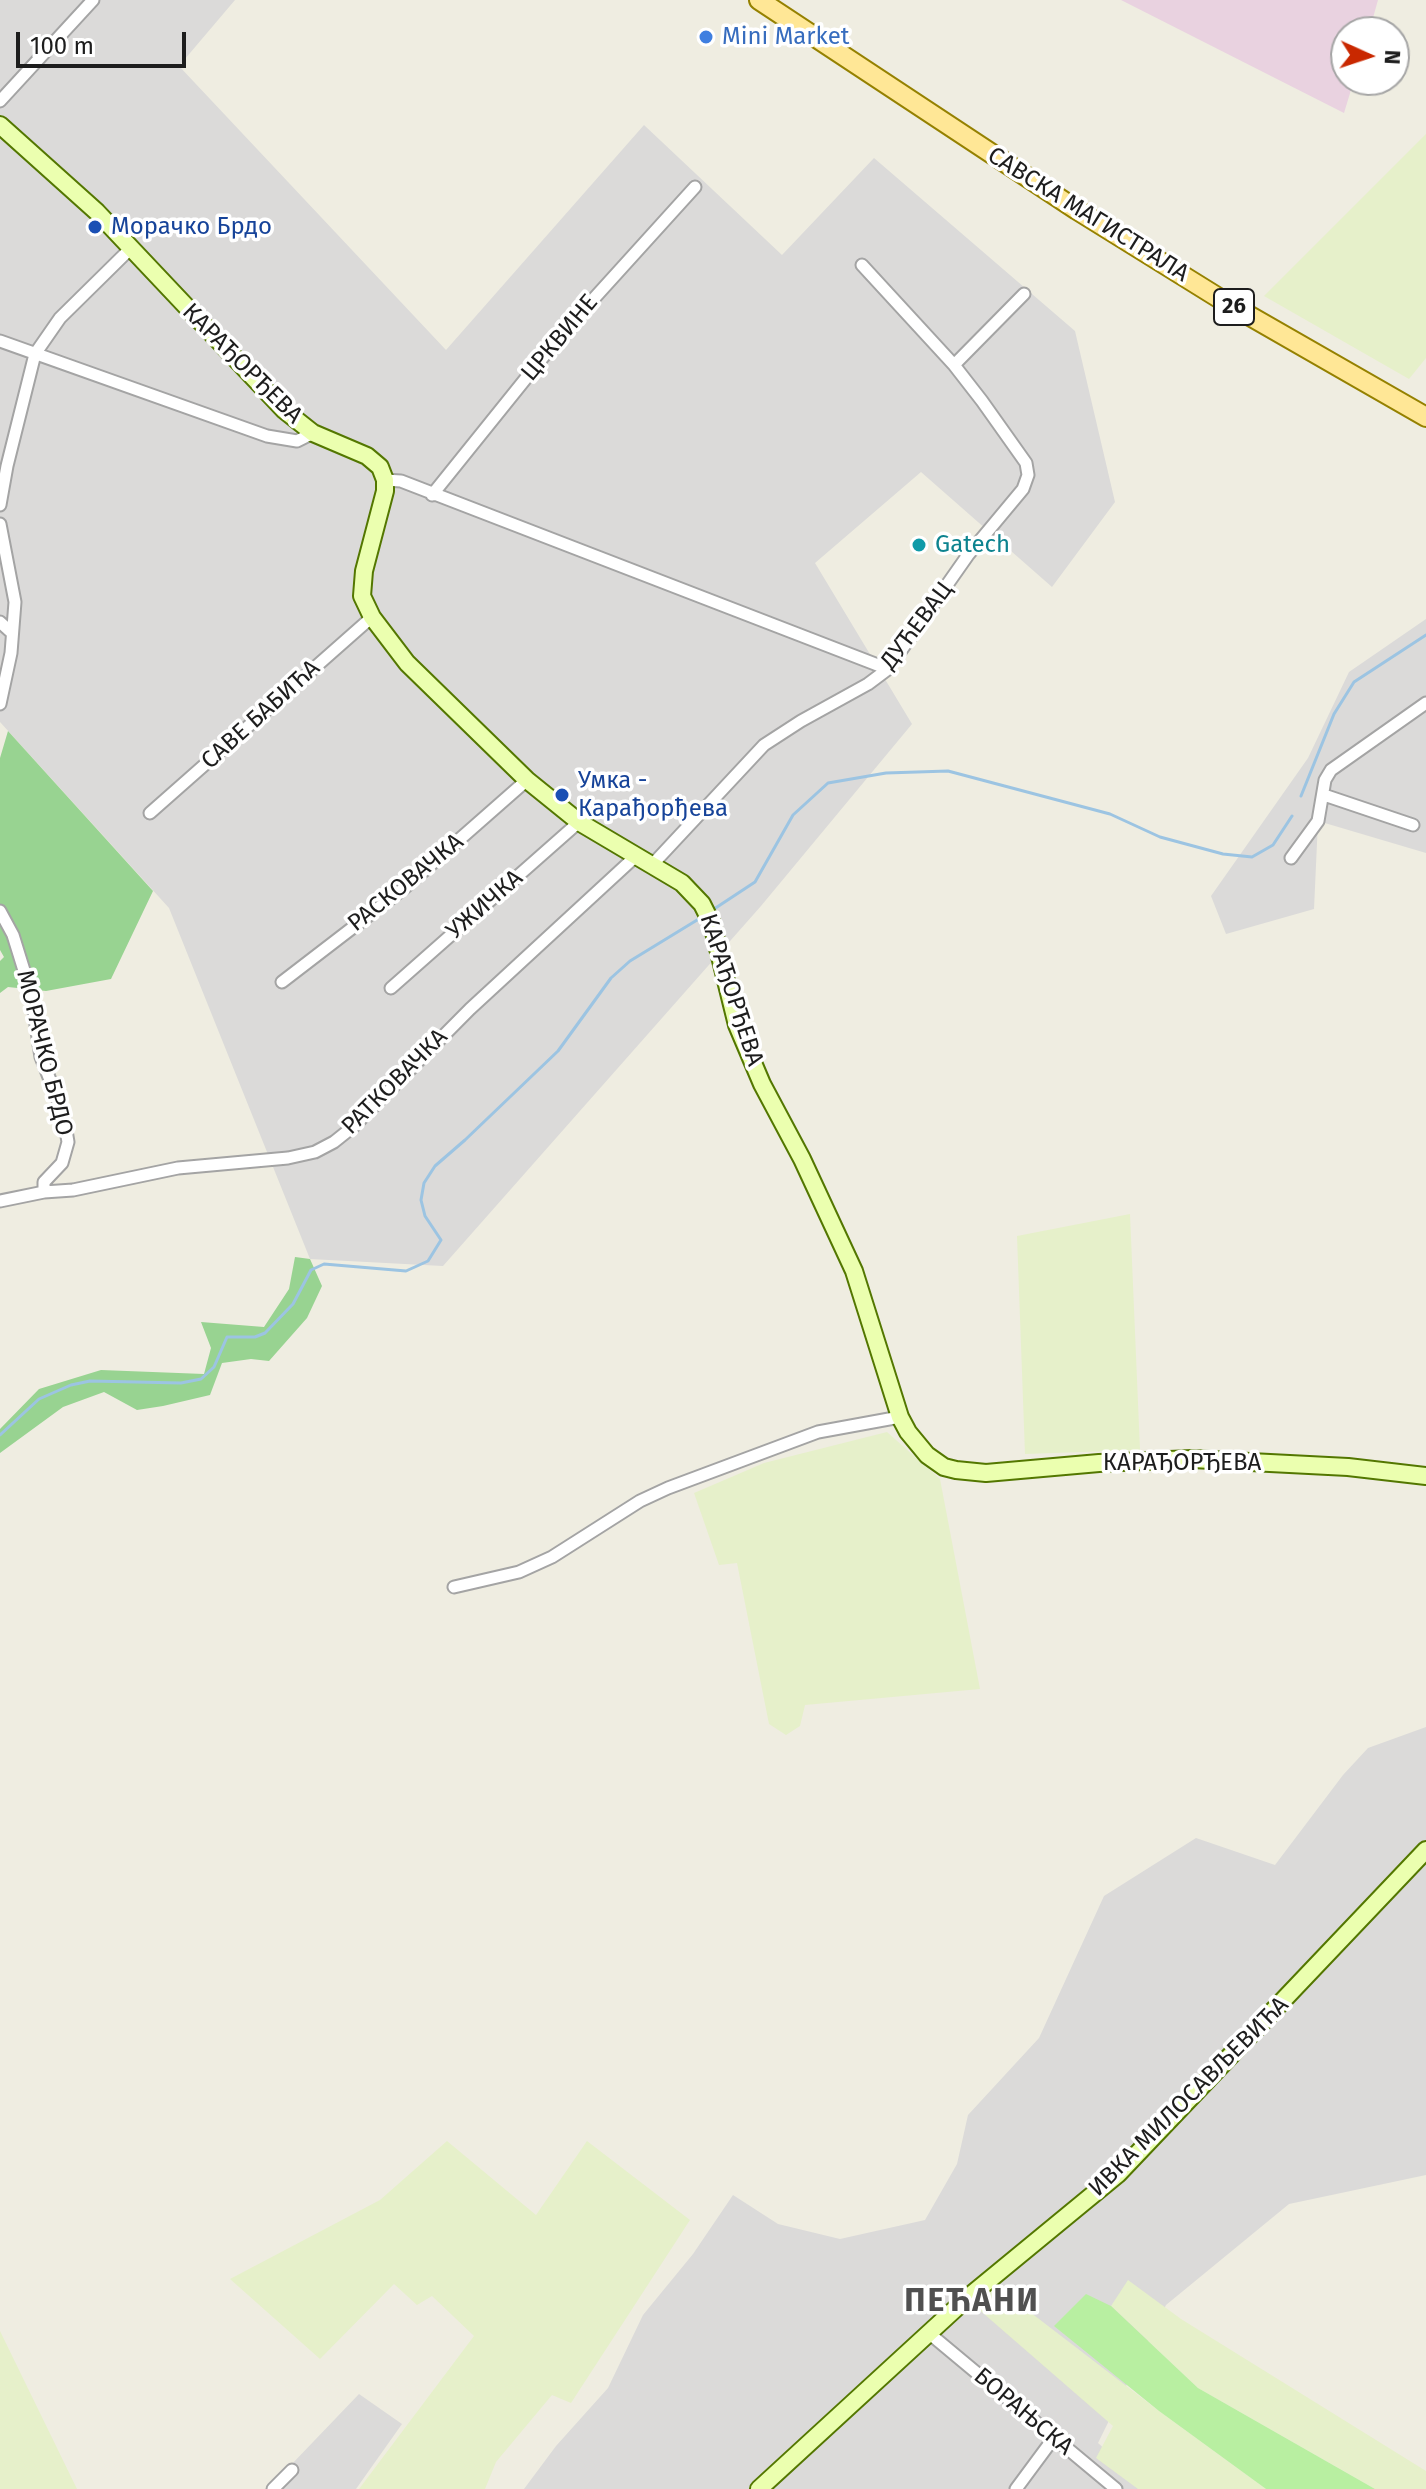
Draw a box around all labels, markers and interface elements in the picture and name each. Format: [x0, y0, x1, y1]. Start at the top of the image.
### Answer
scale bar [20, 16, 190, 66]
north arrow [1330, 16, 1410, 96]
place label: Mini Market [722, 23, 849, 51]
marker: Mini Market [697, 28, 715, 46]
text: 100 m [30, 32, 94, 60]
text: N [1379, 49, 1406, 65]
street label: САВСКА МАГИСТРАЛА [982, 141, 1194, 289]
place label: Морачко Брдо [111, 213, 272, 241]
marker: Морачко Брдо [86, 218, 104, 236]
street label: ЦРКВИНЕ [515, 289, 605, 387]
road number: 26 [1214, 289, 1254, 325]
street label: КАРАЂОРЂЕВА [176, 298, 308, 430]
place label: Gatech [935, 531, 1010, 559]
marker: Gatech [910, 536, 928, 554]
street label: ДУЋЕВАЦ [875, 577, 959, 675]
street label: САВЕ БАБИЋА [196, 654, 326, 776]
place label: Умка - Карађорђева [578, 767, 728, 823]
marker: Умка - Карађорђева [553, 786, 571, 804]
street label: РАСКОВАЧКА [343, 828, 469, 938]
street label: УЖИЧКА [441, 864, 529, 946]
street label: КАРАЂОРЂЕВА [693, 910, 769, 1070]
street label: МОРАЧКО БРДО [9, 967, 79, 1139]
street label: РАТКОВАЧКА [336, 1023, 454, 1141]
street label: КАРАЂОРЂЕВА [1103, 1449, 1261, 1477]
street label: ИВКА МИЛОСАВЉЕВИЋА [1083, 1991, 1295, 2203]
district label: ПЕЋАНИ [904, 2283, 1040, 2321]
street label: БОРАЊСКА [967, 2362, 1079, 2462]

